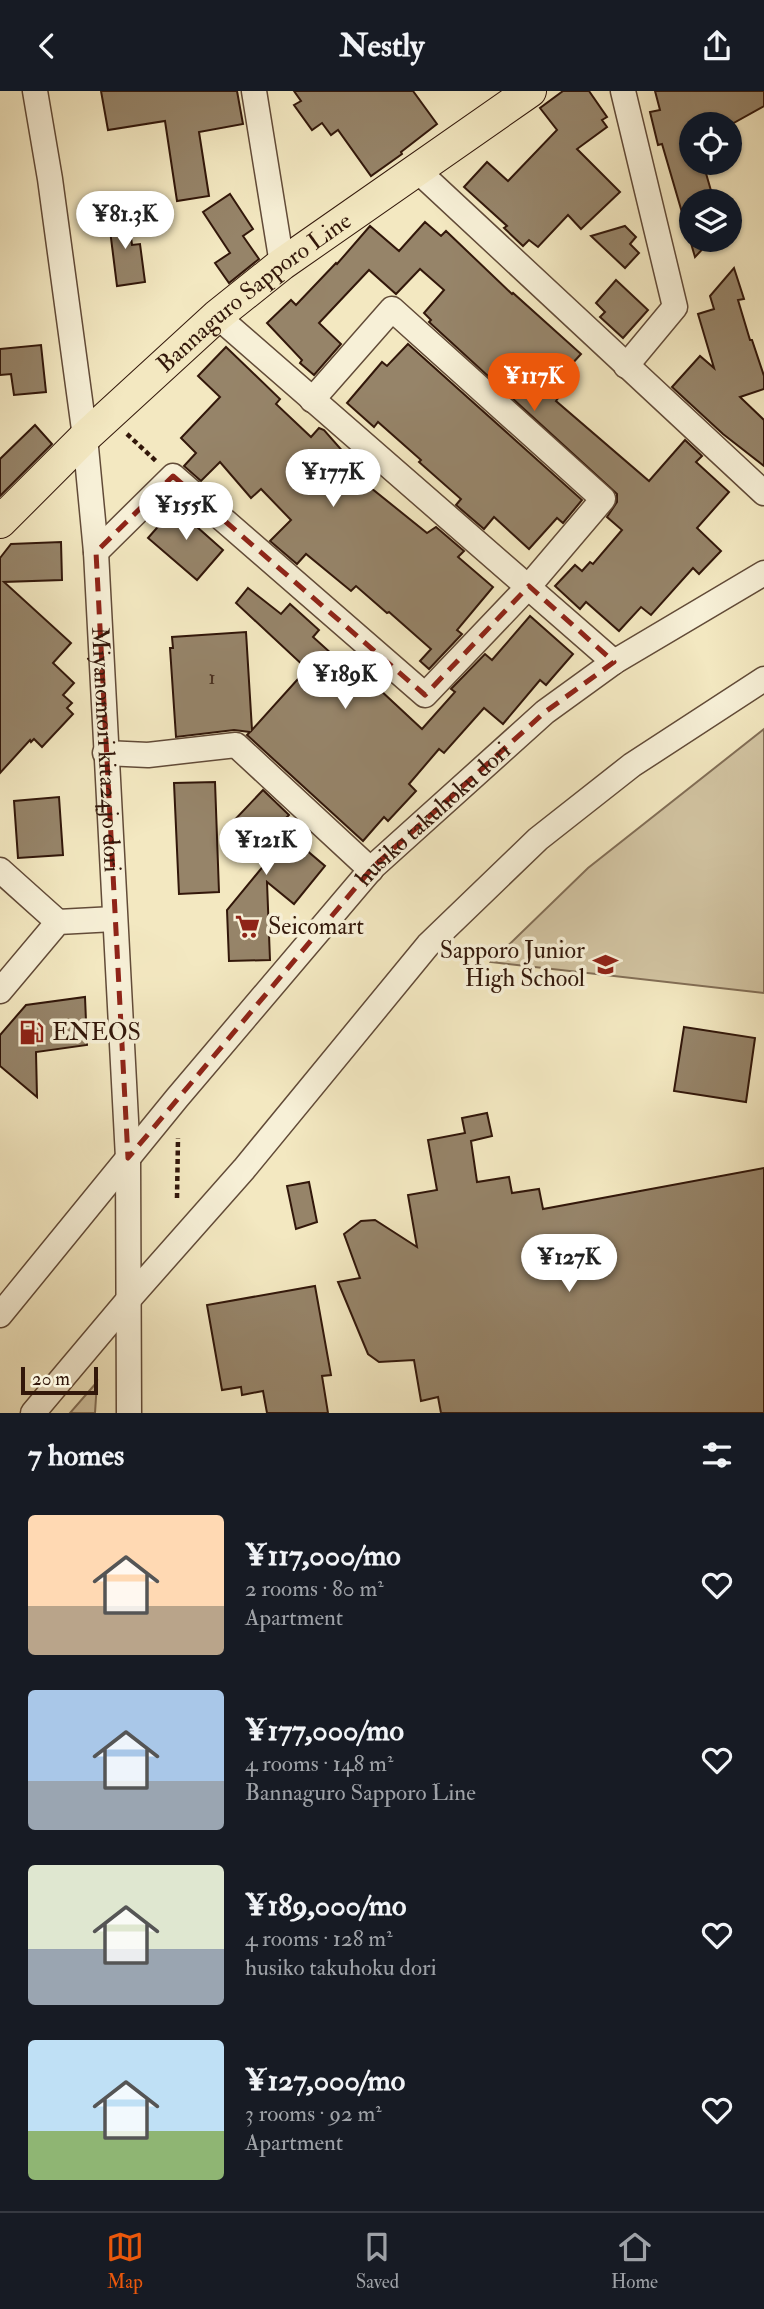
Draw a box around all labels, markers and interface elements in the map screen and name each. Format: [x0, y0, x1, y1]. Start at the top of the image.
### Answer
text: Nestly [340, 26, 424, 66]
icon: back [28, 27, 66, 65]
icon: share [698, 27, 736, 65]
map controls [679, 112, 742, 252]
button: locate [679, 112, 742, 175]
button: layers [679, 189, 742, 252]
pin: ¥81.3K [68, 191, 182, 251]
text: ¥81.3K [92, 199, 158, 228]
street label: Bannaguro Sapporo Line [150, 205, 358, 380]
pin: ¥117K [485, 353, 583, 413]
text: ¥117K [504, 361, 564, 390]
pin: ¥177K [284, 449, 382, 509]
text: ¥177K [302, 457, 364, 486]
pin: ¥155K [137, 483, 235, 542]
text: ¥155K [155, 490, 217, 519]
street label: Miyanomori kita24jo dori [84, 626, 128, 873]
pin: ¥189K [296, 651, 394, 711]
text: ¥189K [313, 659, 377, 688]
house number: 1 [208, 664, 216, 691]
street label: husiko takuhoku dori [349, 735, 517, 893]
pin: ¥121K [217, 817, 315, 877]
text: ¥121K [235, 825, 297, 854]
place label: Seicomart [268, 911, 364, 942]
supermarket icon: Seicomart [234, 912, 262, 940]
place label: Sapporo Junior High School [440, 935, 585, 994]
school or university icon: Sapporo Junior High School [591, 950, 619, 978]
place label: ENEOS [52, 1017, 141, 1048]
fuel station icon: ENEOS [18, 1018, 46, 1046]
pin: ¥127K [520, 1235, 618, 1294]
text: ¥127K [537, 1242, 601, 1271]
scale bar [21, 1364, 98, 1396]
text: 20 m [32, 1367, 70, 1391]
icon: filters [698, 1436, 736, 1474]
text: 7 homes [28, 1437, 124, 1474]
text: ¥117,000/mo [245, 1537, 401, 1574]
icon: home [84, 1543, 168, 1627]
icon: heart [698, 1566, 736, 1604]
text: 2 rooms · 80 m² [245, 1574, 384, 1603]
text: Apartment [245, 1603, 343, 1632]
text: ¥177,000/mo [245, 1712, 404, 1749]
icon: home [84, 1718, 168, 1802]
icon: heart [698, 1741, 736, 1779]
text: 4 rooms · 148 m² [245, 1749, 393, 1778]
text: Bannaguro Sapporo Line [245, 1778, 476, 1807]
text: ¥189,000/mo [245, 1887, 406, 1924]
icon: home [84, 1893, 168, 1977]
icon: heart [698, 1916, 736, 1954]
text: 4 rooms · 128 m² [245, 1924, 393, 1953]
text: husiko takuhoku dori [245, 1953, 437, 1982]
text: ¥127,000/mo [245, 2062, 405, 2099]
icon: home [84, 2068, 168, 2152]
icon: heart [698, 2091, 736, 2129]
text: 3 rooms · 92 m² [245, 2099, 382, 2128]
text: Apartment [245, 2128, 343, 2157]
tab: Map [106, 2228, 144, 2294]
tab: Saved [356, 2228, 399, 2294]
tab: Home [611, 2228, 658, 2294]

